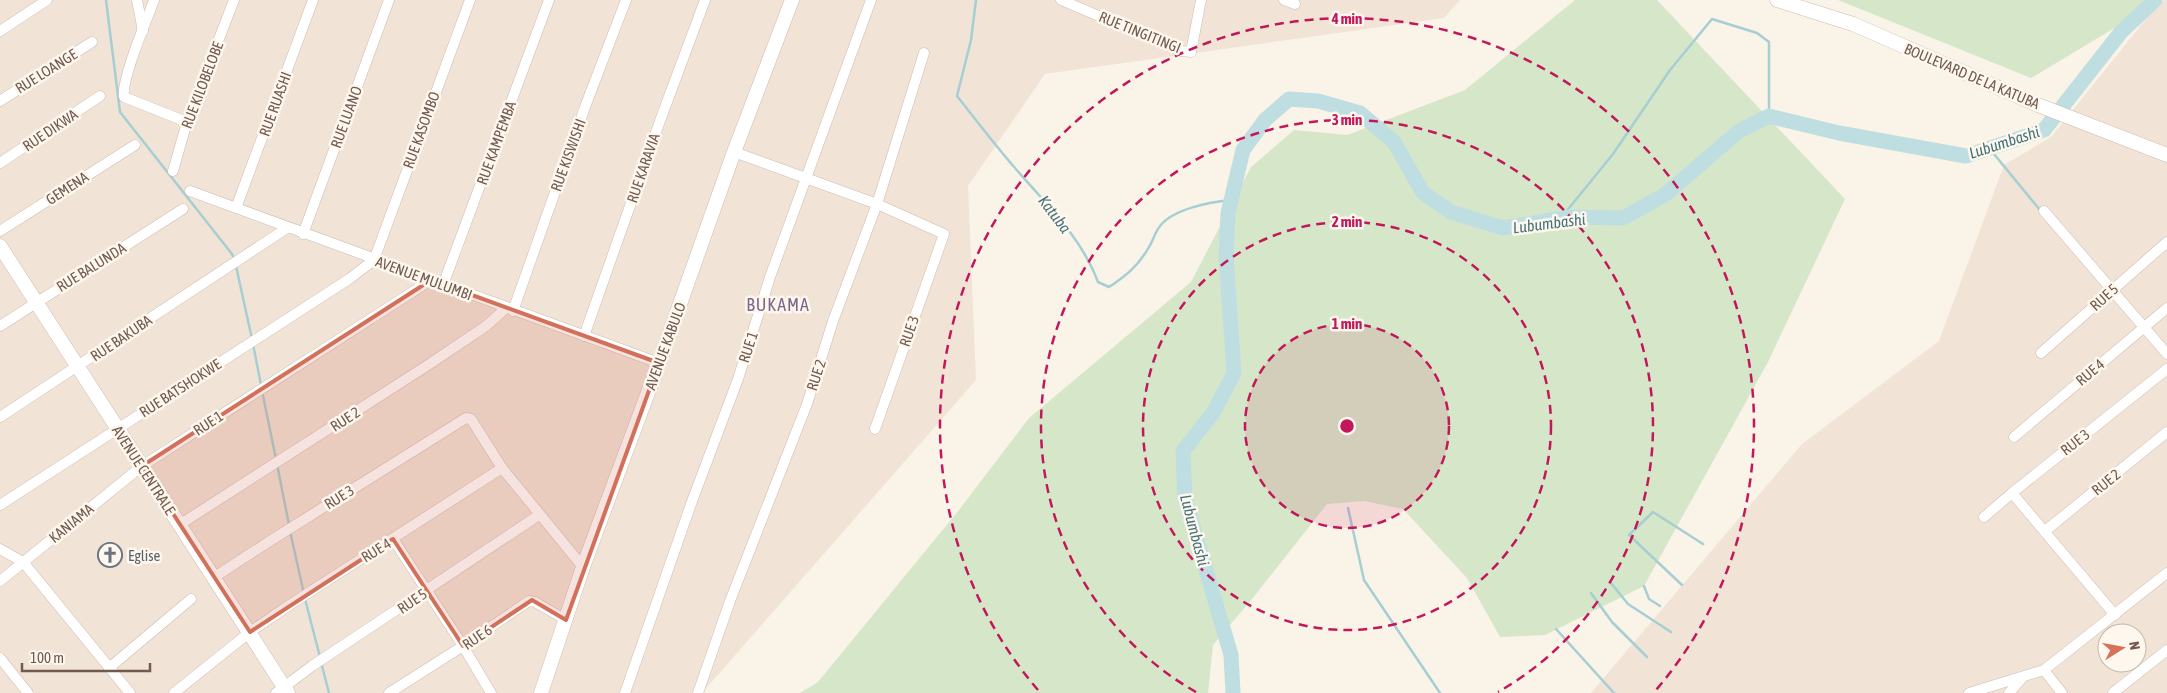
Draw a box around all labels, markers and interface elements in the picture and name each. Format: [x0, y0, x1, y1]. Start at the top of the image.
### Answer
street label: RUE TINGITINGI [1097, 8, 1183, 56]
text: 4 min [1331, 10, 1362, 27]
street label: RUE KILOBELOBE [178, 39, 227, 131]
street label: BOULEVARD DE LA KATUBA [1902, 40, 2043, 112]
street label: RUE LOANGE [12, 45, 81, 97]
street label: RUE RUASHI [255, 69, 295, 139]
street label: RUE LUANO [327, 84, 365, 150]
street label: RUE KASOMBO [399, 89, 443, 171]
street label: RUE KAMPEMBA [473, 98, 519, 187]
street label: RUE DIKWA [19, 105, 81, 154]
text: 3 min [1332, 111, 1362, 128]
street label: RUE KISWISHI [547, 116, 589, 194]
water label: Lubumbashi [1967, 122, 2042, 162]
street label: RUE KARAVIA [623, 130, 663, 205]
street label: GEMENA [43, 168, 92, 208]
water label: Katuba [1035, 192, 1075, 237]
water label: Lubumbashi [1512, 210, 1587, 236]
text: 2 min [1332, 213, 1362, 230]
street label: RUE BALUNDA [53, 239, 129, 295]
street label: AVENUE MULUMBI [373, 253, 475, 303]
street label: RUE 5 [2086, 280, 2122, 314]
district label: BUKAMA [746, 294, 810, 315]
street label: AVENUE KABULO [641, 300, 689, 392]
street label: RUE BAKUBA [87, 311, 155, 365]
street label: RUE 3 [896, 313, 922, 349]
text: 1 min [1332, 315, 1362, 332]
street label: RUE 1 [735, 329, 761, 365]
street label: RUE BATSHOKWE [136, 355, 224, 421]
street label: RUE 4 [2072, 355, 2108, 389]
street label: RUE 2 [803, 357, 829, 393]
street label: RUE 2 [327, 403, 363, 435]
street label: RUE 1 [190, 407, 226, 439]
centre of rings [1338, 417, 1356, 435]
street label: AVENUE CENTRALE [109, 422, 179, 518]
street label: RUE 3 [2057, 425, 2093, 459]
street label: RUE 2 [2088, 465, 2124, 499]
street label: RUE 3 [321, 481, 357, 513]
water label: Lubumbashi [1177, 492, 1213, 568]
street label: KANIAMA [45, 500, 97, 546]
street label: RUE 4 [358, 534, 394, 566]
church icon: Eglise [97, 542, 123, 568]
place label: Eglise [128, 547, 161, 564]
street label: RUE 5 [394, 585, 430, 617]
street label: RUE 6 [459, 621, 495, 653]
north arrow [2097, 623, 2147, 673]
scale bar [22, 640, 150, 672]
text: N [2126, 640, 2143, 651]
text: 100 m [30, 649, 64, 666]

